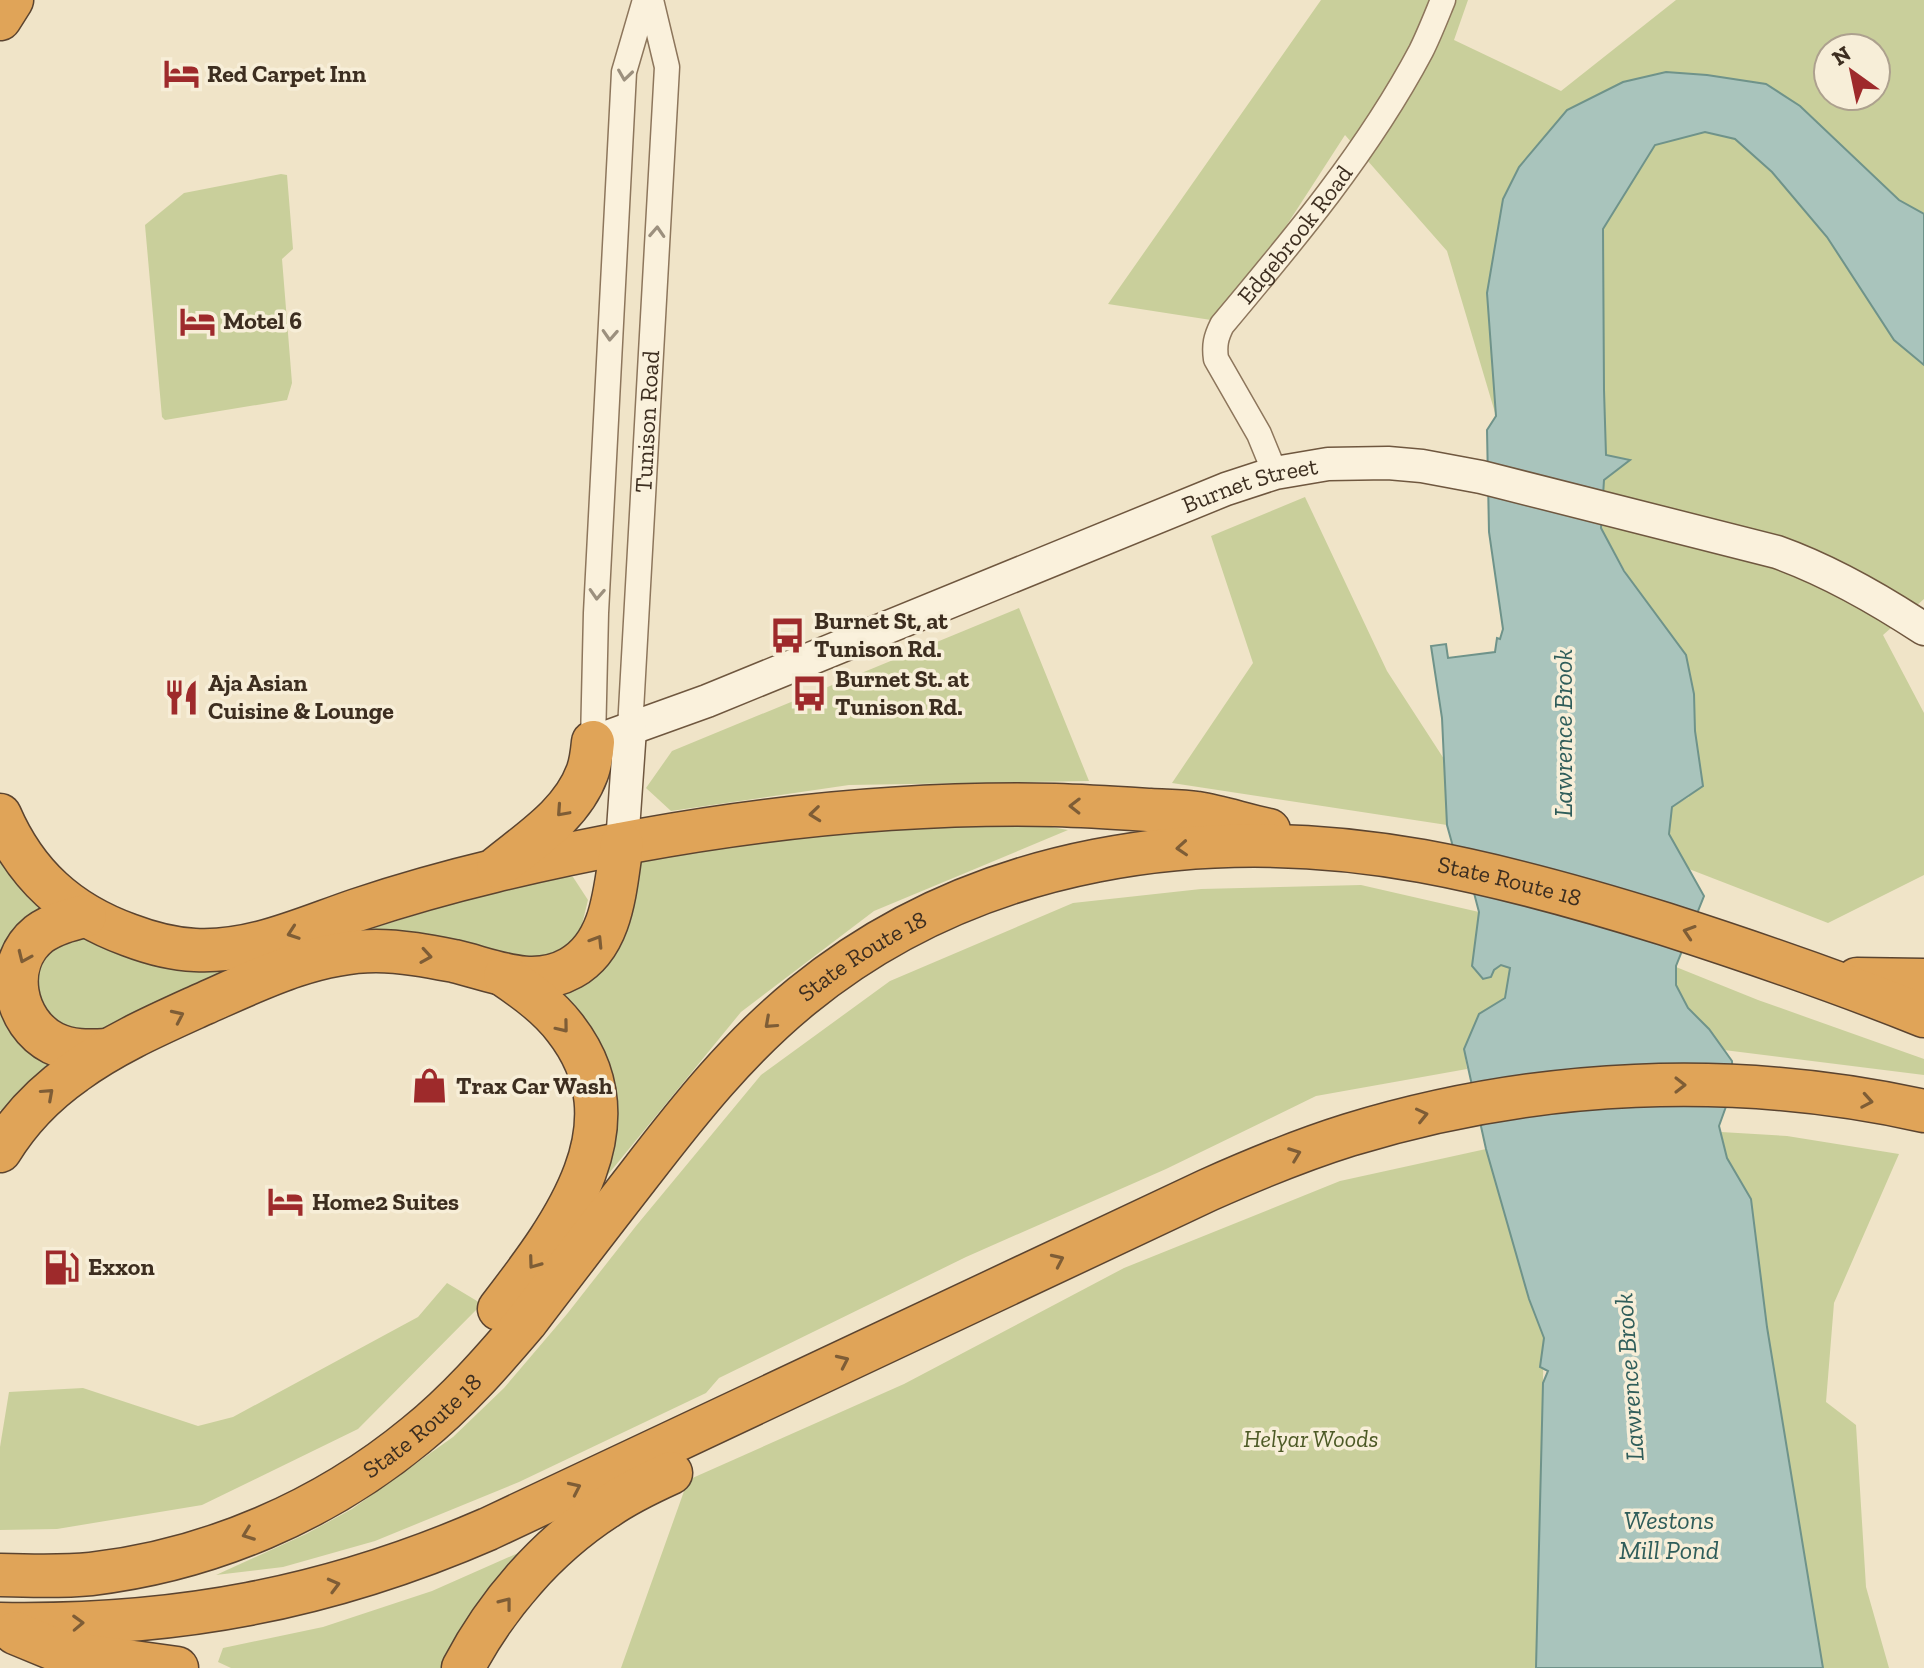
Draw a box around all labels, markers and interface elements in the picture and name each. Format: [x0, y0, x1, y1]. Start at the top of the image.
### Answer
north arrow [1812, 32, 1892, 112]
text: N [1827, 40, 1856, 72]
hotel icon: Red Carpet Inn [162, 55, 200, 93]
place label: Red Carpet Inn [207, 59, 366, 88]
one-way arrow [617, 69, 634, 82]
street label: Edgebrook Road [1231, 159, 1359, 310]
one-way arrow [648, 225, 665, 238]
hotel icon: Motel 6 [178, 302, 216, 340]
place label: Motel 6 [223, 306, 302, 335]
one-way arrow [602, 329, 619, 342]
street label: Tunison Road [628, 349, 665, 493]
street label: Burnet Street [1178, 451, 1320, 519]
one-way arrow [588, 588, 605, 601]
place label: Burnet St, at Tunison Rd. [814, 606, 948, 663]
bus stop icon: Burnet St, at Tunison Rd. [769, 616, 807, 654]
water label: Lawrence Brook [1547, 649, 1579, 817]
place label: Burnet St. at Tunison Rd. [835, 664, 969, 721]
place label: Aja Asian Cuisine & Lounge [208, 668, 394, 725]
bus stop icon: Burnet St. at Tunison Rd. [790, 674, 828, 712]
restaurant icon: Aja Asian Cuisine & Lounge [163, 678, 201, 716]
one-way arrow [1068, 797, 1081, 814]
one-way arrow [557, 802, 572, 817]
one-way arrow [808, 806, 821, 823]
one-way arrow [1175, 839, 1188, 856]
street label: State Route 18 [1435, 849, 1585, 912]
street label: State Route 18 [792, 904, 931, 1007]
one-way arrow [287, 923, 301, 939]
one-way arrow [1682, 925, 1696, 941]
one-way arrow [587, 935, 602, 950]
one-way arrow [419, 947, 433, 964]
one-way arrow [17, 949, 33, 964]
one-way arrow [170, 1010, 184, 1026]
one-way arrow [765, 1013, 780, 1028]
one-way arrow [554, 1018, 568, 1033]
shop icon: Trax Car Wash [411, 1067, 449, 1105]
place label: Trax Car Wash [456, 1071, 613, 1100]
one-way arrow [1674, 1076, 1687, 1094]
one-way arrow [39, 1089, 53, 1104]
one-way arrow [1860, 1091, 1874, 1108]
one-way arrow [1415, 1108, 1428, 1125]
one-way arrow [1287, 1147, 1301, 1164]
hotel icon: Home2 Suites [267, 1183, 305, 1221]
place label: Home2 Suites [312, 1187, 459, 1216]
fuel station icon: Exxon [43, 1248, 81, 1286]
place label: Exxon [88, 1252, 155, 1281]
one-way arrow [1050, 1254, 1064, 1270]
one-way arrow [529, 1255, 543, 1269]
water label: Lawrence Brook [1607, 1292, 1651, 1462]
one-way arrow [835, 1355, 849, 1371]
street label: State Route 18 [357, 1367, 487, 1484]
park label: Helyar Woods [1244, 1424, 1378, 1453]
one-way arrow [567, 1482, 582, 1498]
water label: Westons Mill Pond [1619, 1504, 1719, 1566]
one-way arrow [242, 1524, 256, 1541]
one-way arrow [327, 1578, 341, 1594]
one-way arrow [496, 1597, 510, 1612]
one-way arrow [72, 1615, 85, 1632]

